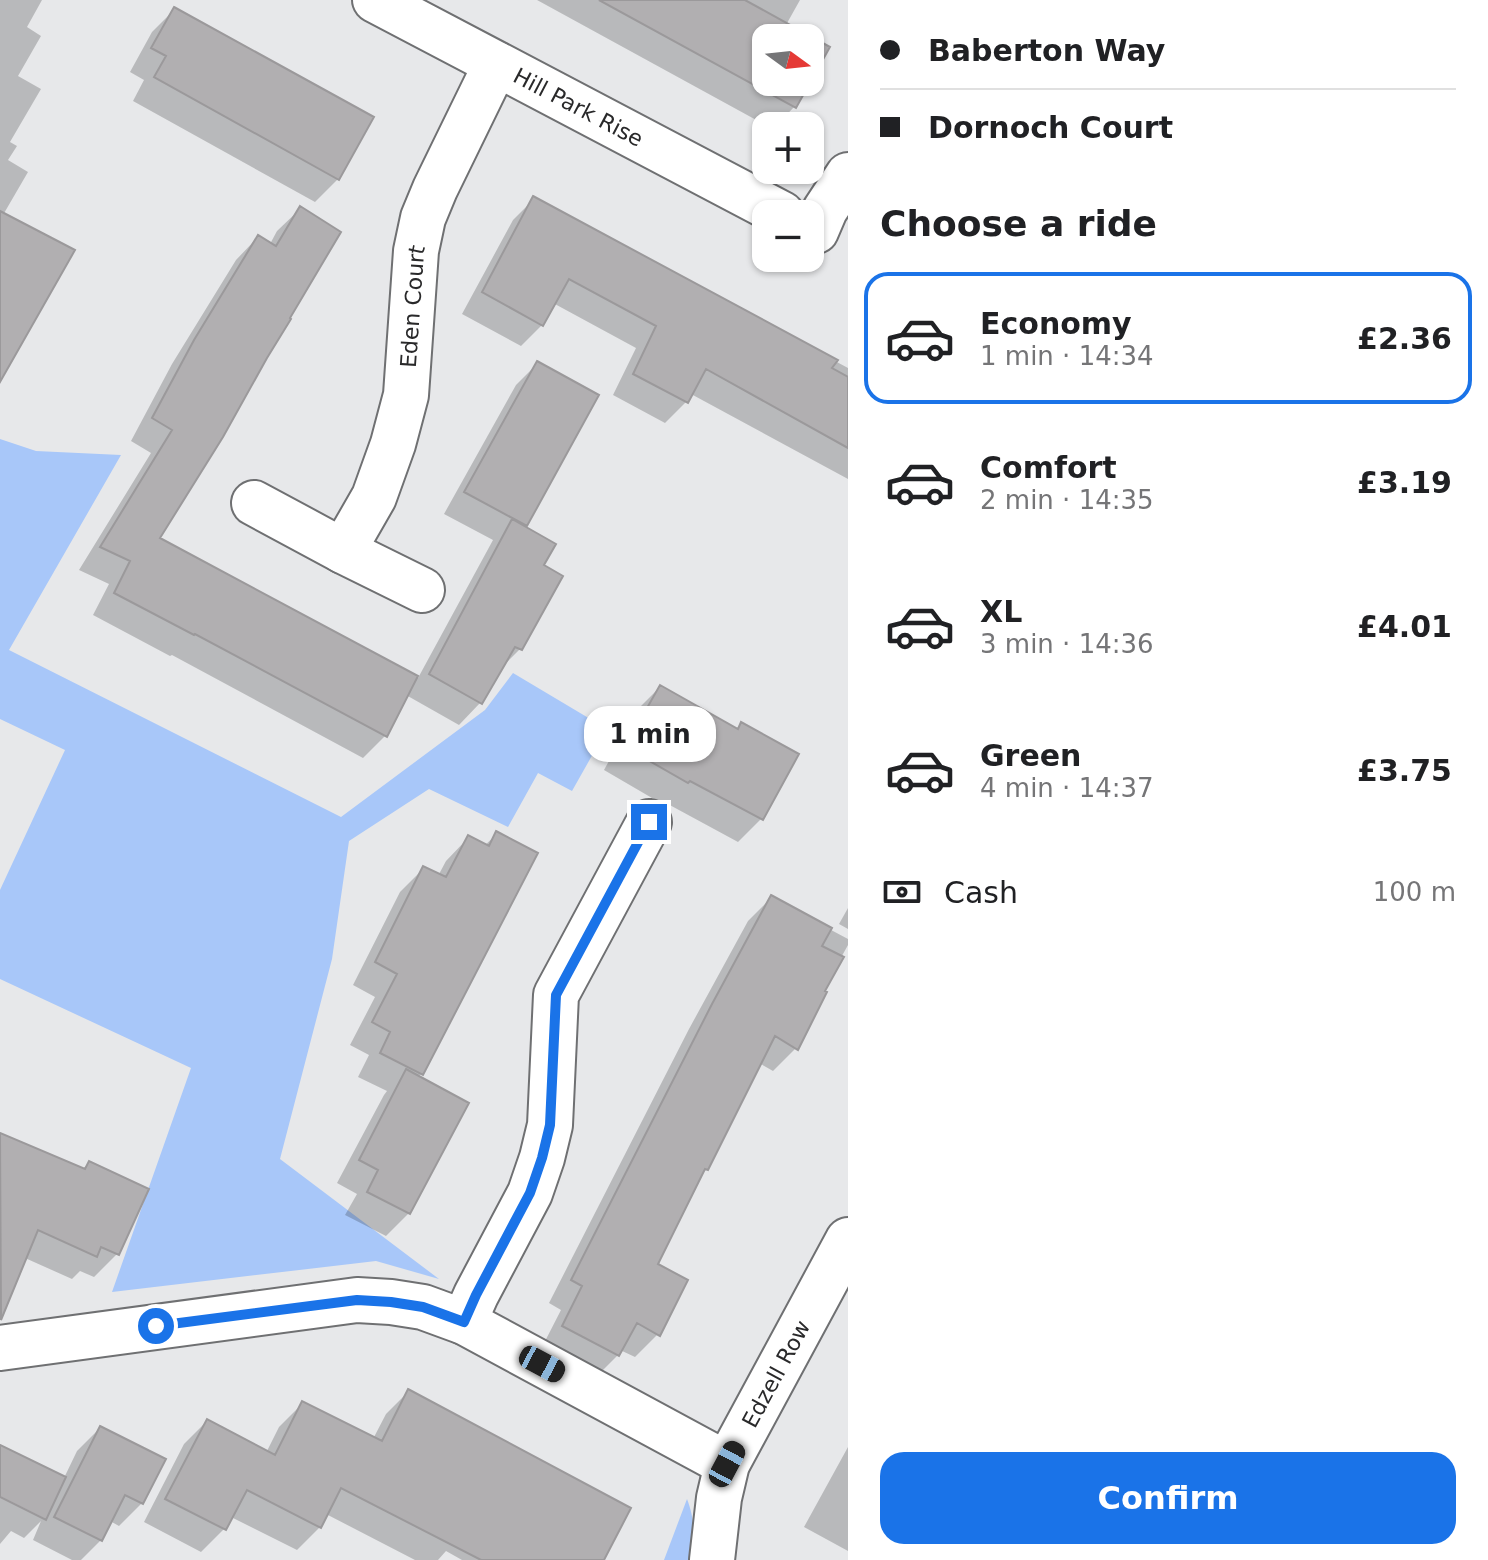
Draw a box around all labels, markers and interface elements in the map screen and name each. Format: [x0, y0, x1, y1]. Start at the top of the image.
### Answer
north arrow [752, 24, 824, 96]
map controls [752, 24, 824, 272]
text: Baberton Way [928, 33, 1165, 68]
street label: Hill Park Rise [509, 63, 647, 152]
text: Dornoch Court [928, 110, 1173, 145]
button: + [752, 112, 824, 184]
button: − [752, 200, 824, 272]
text: Choose a ride [880, 203, 1157, 244]
street label: Eden Court [396, 242, 430, 369]
icon: car [884, 302, 956, 374]
text: Economy [980, 306, 1132, 341]
text: £2.36 [1357, 321, 1452, 356]
text: 1 min · 14:34 [980, 341, 1154, 371]
icon: car [884, 446, 956, 518]
text: Comfort [980, 450, 1117, 485]
text: £3.19 [1357, 465, 1452, 500]
text: 2 min · 14:35 [980, 485, 1154, 515]
icon: car [884, 590, 956, 662]
text: XL [980, 594, 1022, 629]
text: £4.01 [1357, 609, 1452, 644]
text: 3 min · 14:36 [980, 629, 1154, 659]
callout: 1 min [583, 706, 715, 762]
text: 1 min [609, 719, 691, 749]
icon: car [884, 734, 956, 806]
text: Green [980, 738, 1081, 773]
text: £3.75 [1357, 753, 1452, 788]
text: 4 min · 14:37 [980, 773, 1154, 803]
route end [631, 804, 667, 840]
icon: cash [880, 870, 924, 914]
text: Cash [944, 875, 1018, 910]
text: 100 m [1373, 877, 1456, 907]
route start [138, 1308, 174, 1344]
street label: Edzell Row [737, 1316, 815, 1432]
car [515, 1342, 569, 1386]
car [705, 1437, 749, 1491]
button: Confirm [880, 1452, 1456, 1544]

